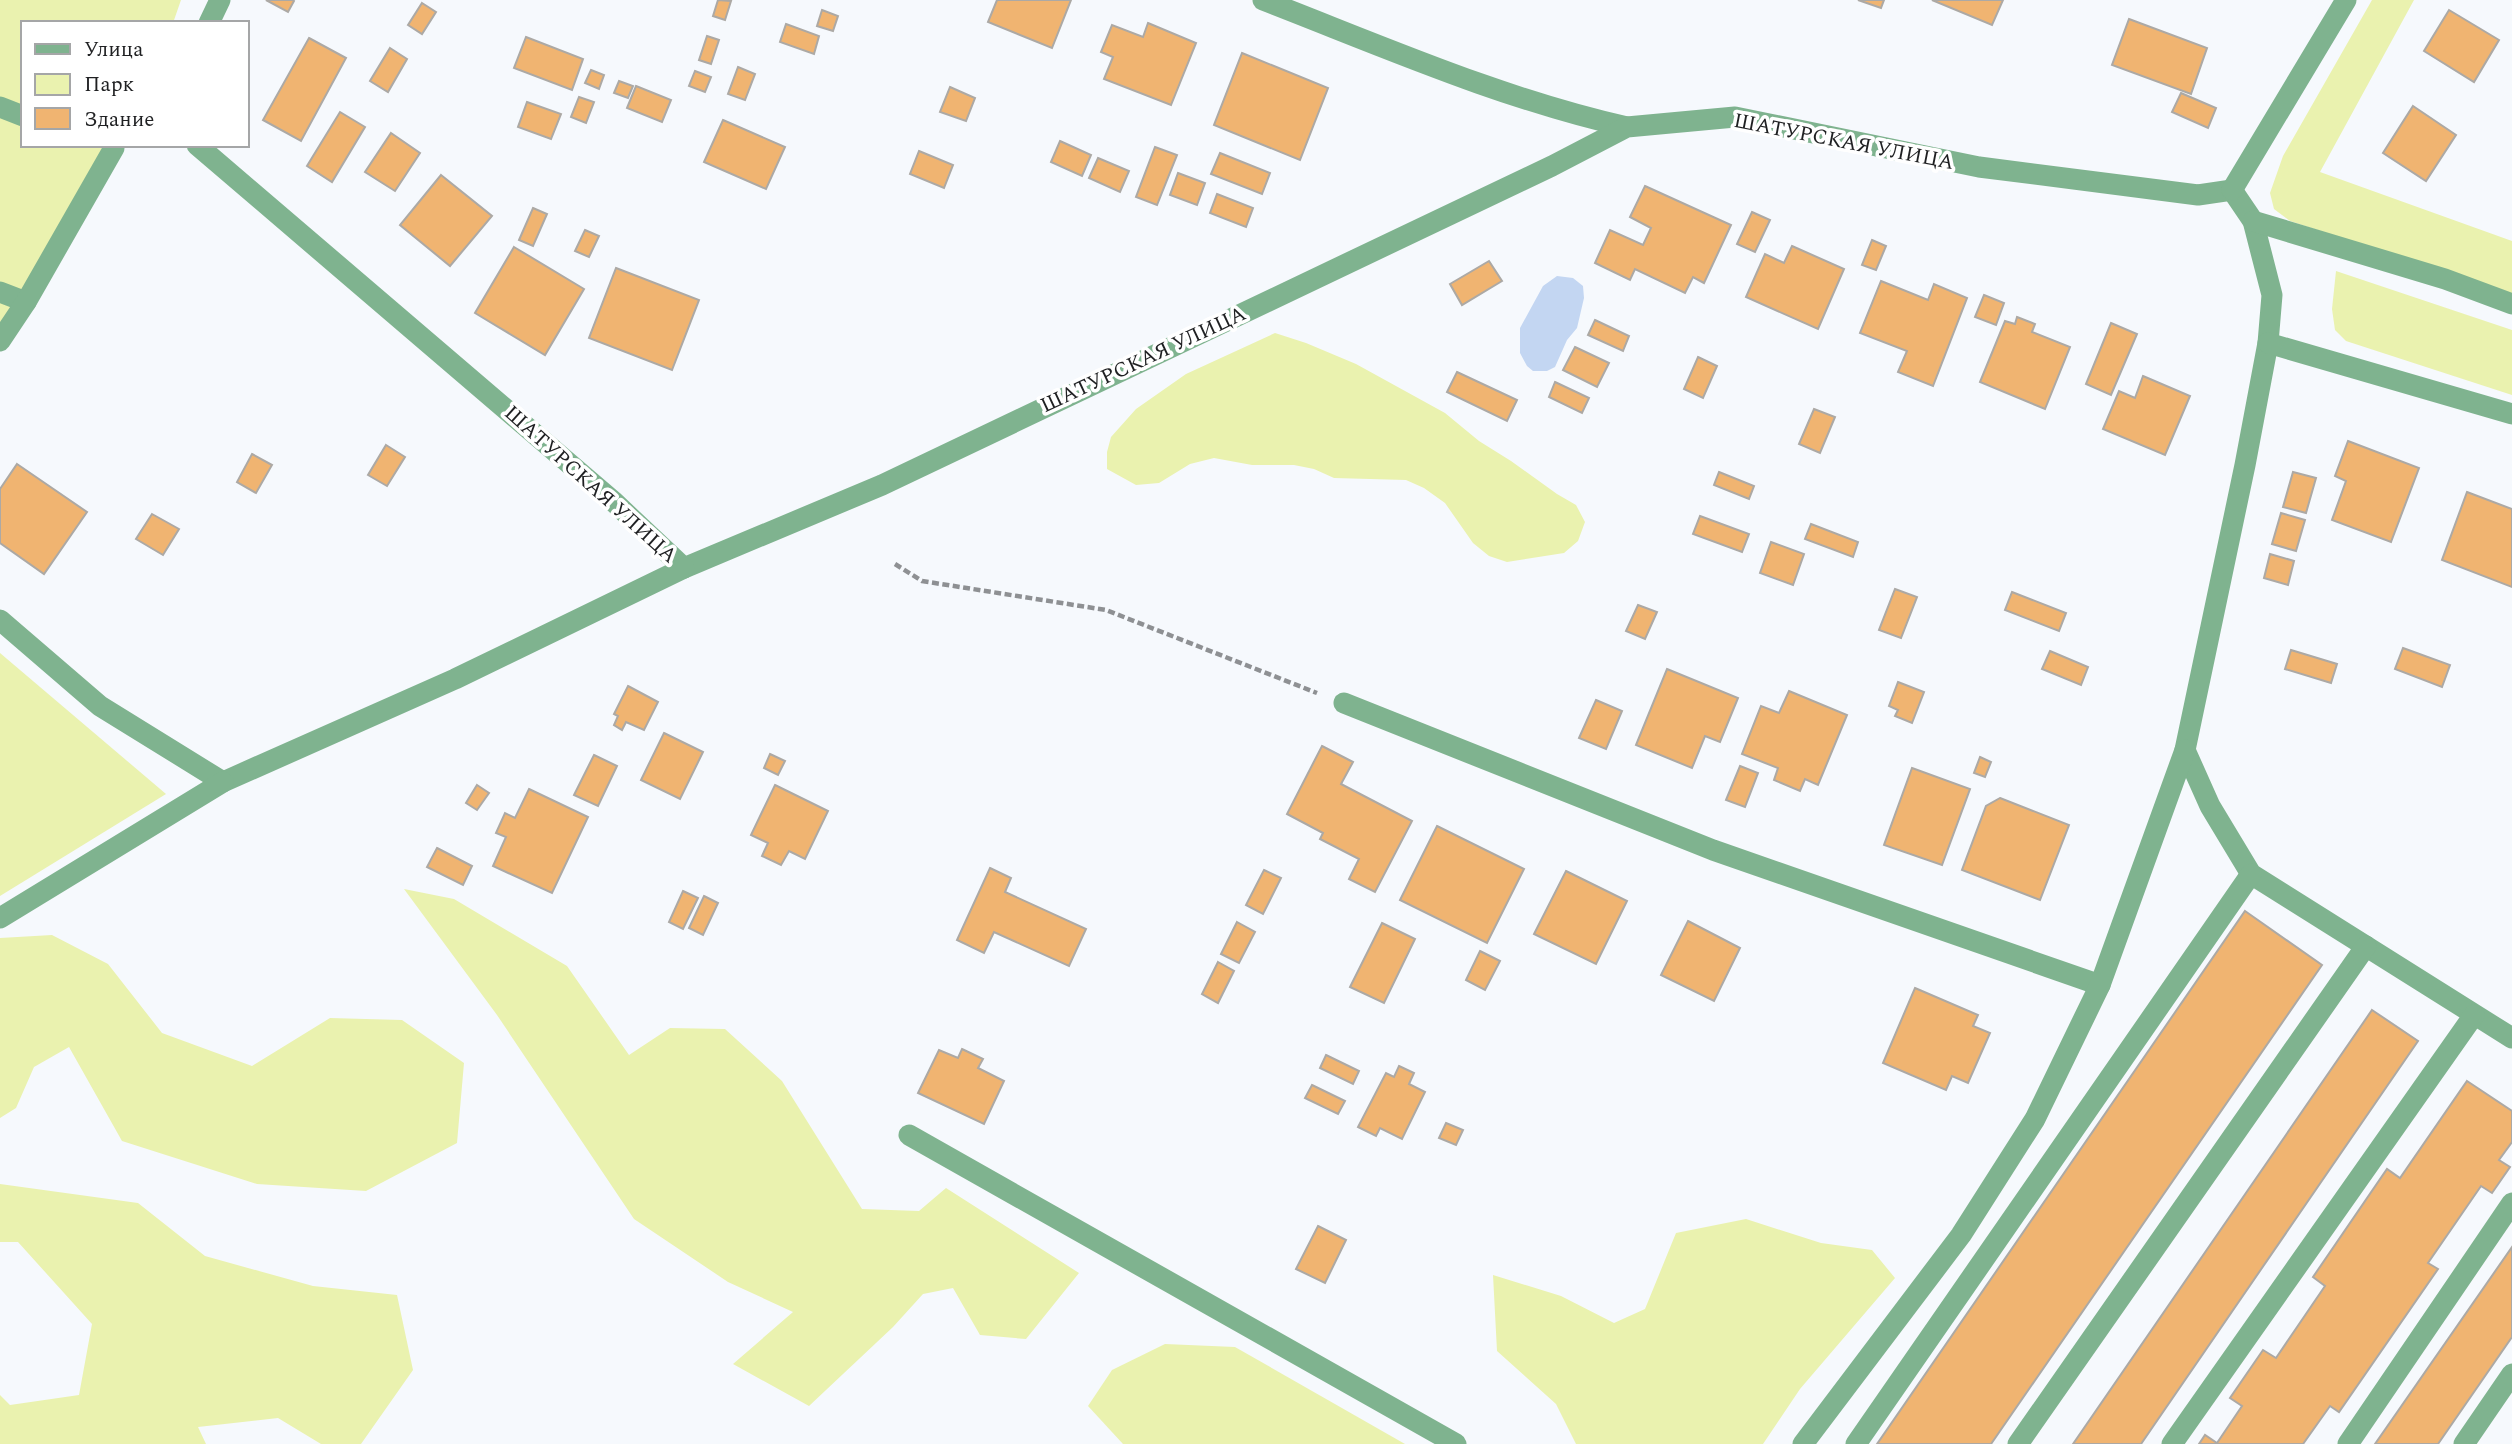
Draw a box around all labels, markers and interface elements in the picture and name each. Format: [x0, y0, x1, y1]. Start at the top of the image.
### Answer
legend [21, 21, 248, 147]
text: Улица [84, 34, 144, 66]
text: Парк [84, 69, 135, 101]
text: Здание [84, 104, 154, 136]
street label: ШАТУРСКАЯ УЛИЦА [1731, 105, 1957, 179]
street label: ШАТУРСКАЯ УЛИЦА [1035, 298, 1252, 422]
street label: ШАТУРСКАЯ УЛИЦА [496, 398, 684, 572]

